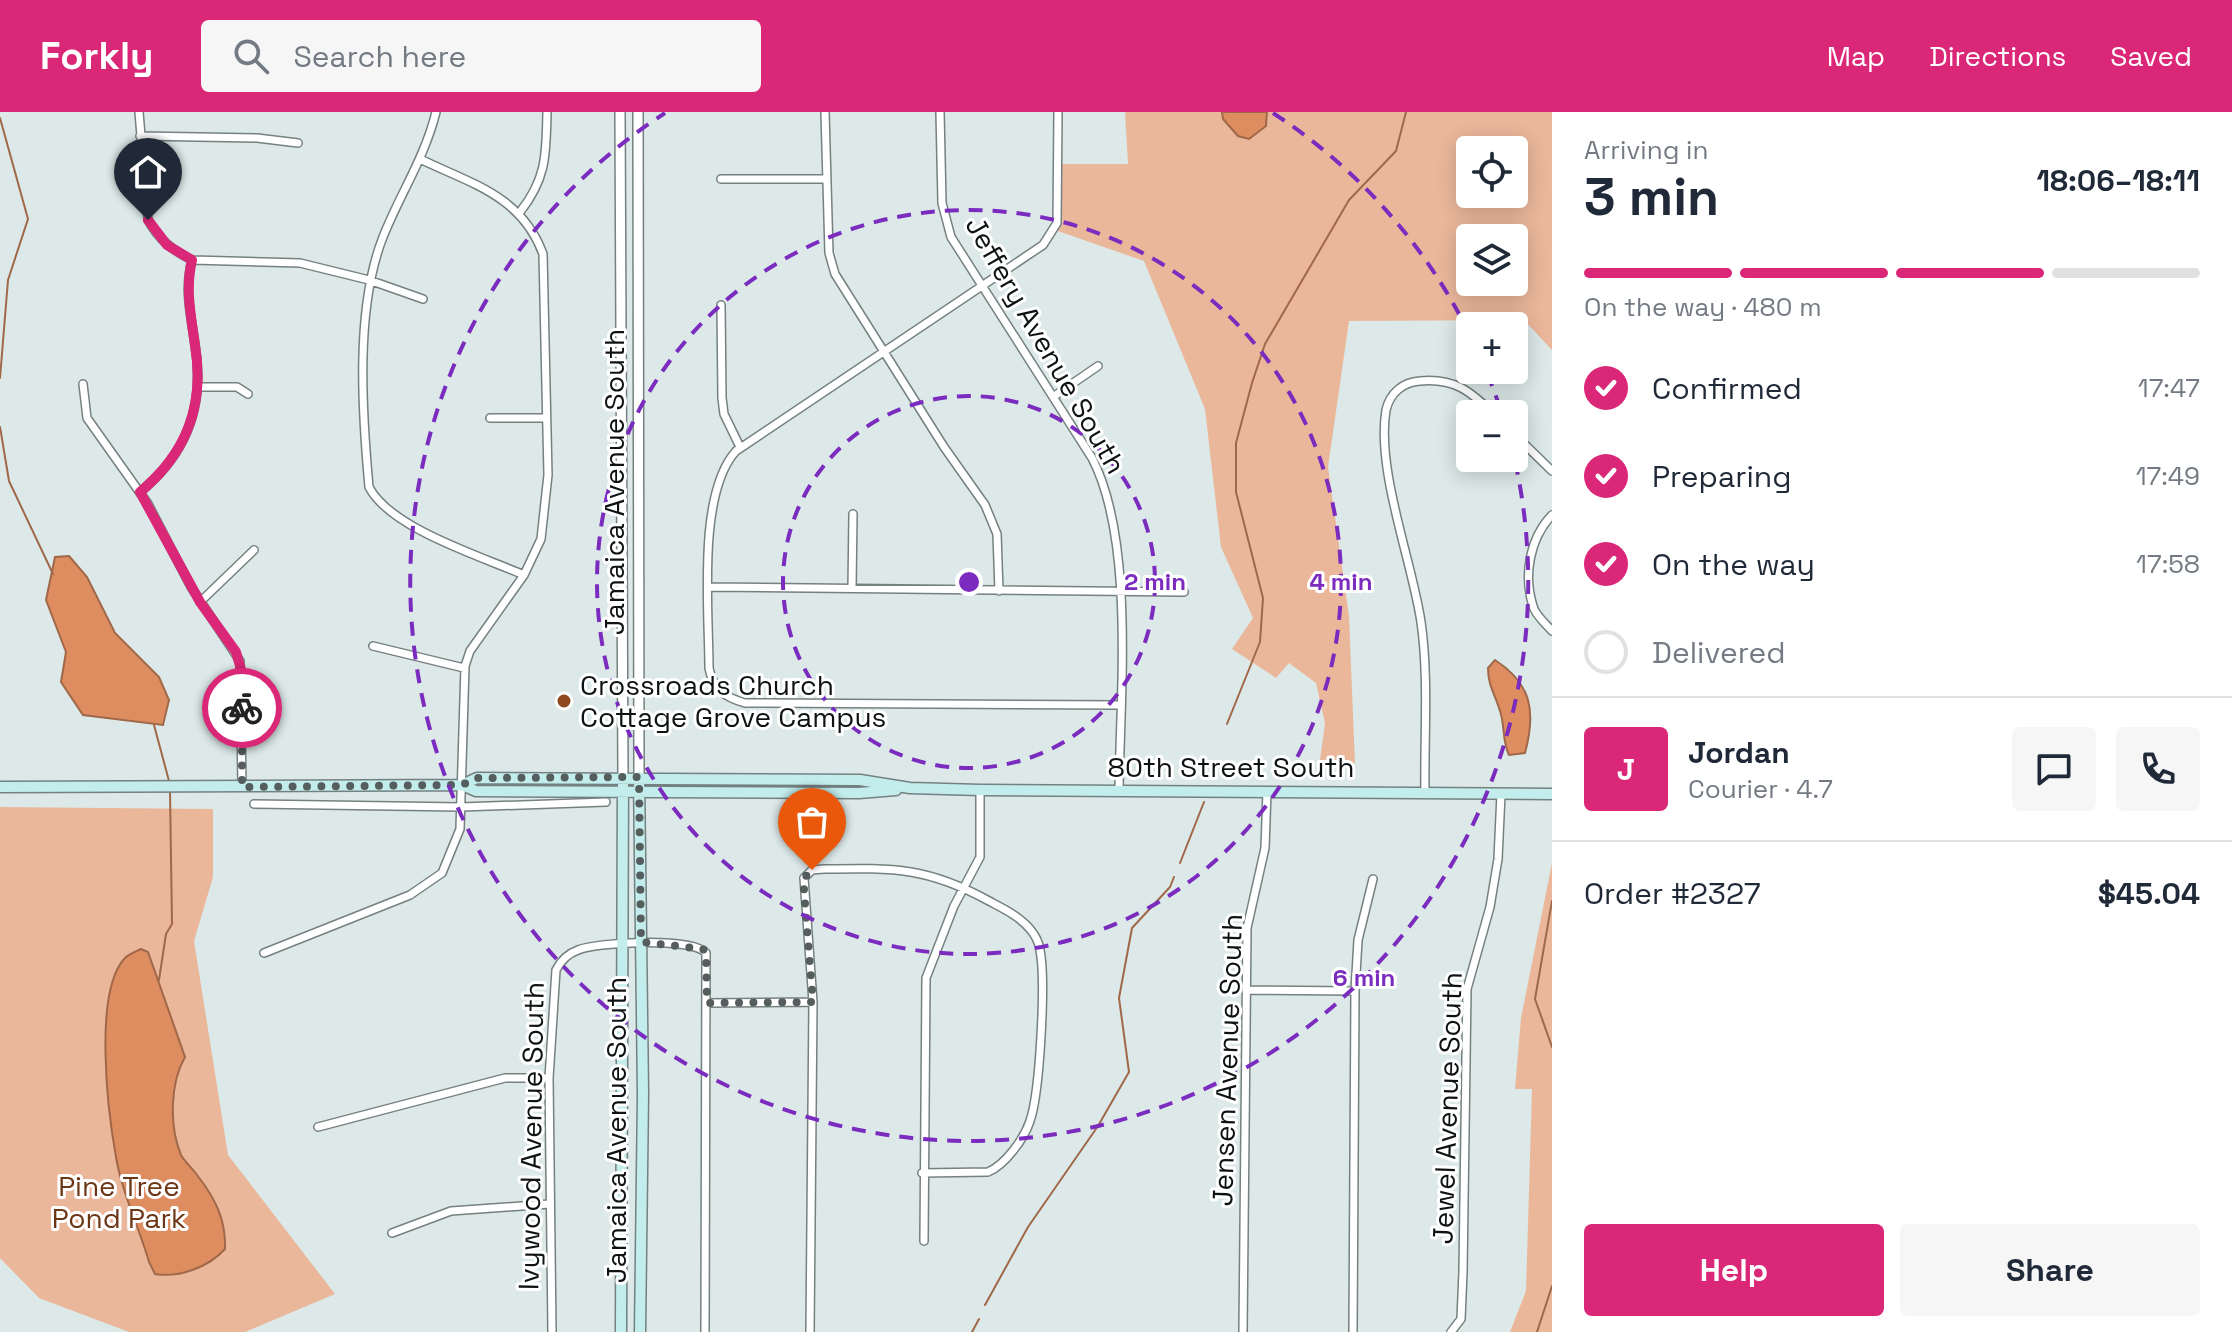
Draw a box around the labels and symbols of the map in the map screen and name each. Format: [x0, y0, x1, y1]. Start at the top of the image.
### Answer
pin [114, 138, 182, 220]
street label: Jeffery Avenue South [958, 210, 1134, 480]
street label: Jamaica Avenue South [596, 329, 632, 635]
text: 2 min [1124, 566, 1186, 597]
text: 4 min [1309, 566, 1373, 597]
centre of rings [955, 568, 983, 596]
place label: Crossroads Church Cottage Grove Campus [580, 667, 886, 735]
courier [202, 668, 282, 748]
marker: Crossroads Church Cottage Grove Campus [555, 692, 573, 710]
street label: 80th Street South [1107, 749, 1355, 785]
pin [778, 788, 846, 870]
street label: Jensen Avenue South [1204, 913, 1250, 1207]
text: 6 min [1333, 962, 1395, 993]
street label: Jewel Avenue South [1424, 971, 1470, 1245]
street label: Jamaica Avenue South [598, 977, 634, 1283]
street label: Ivywood Avenue South [510, 982, 552, 1290]
park label: Pine Tree Pond Park [52, 1168, 186, 1236]

